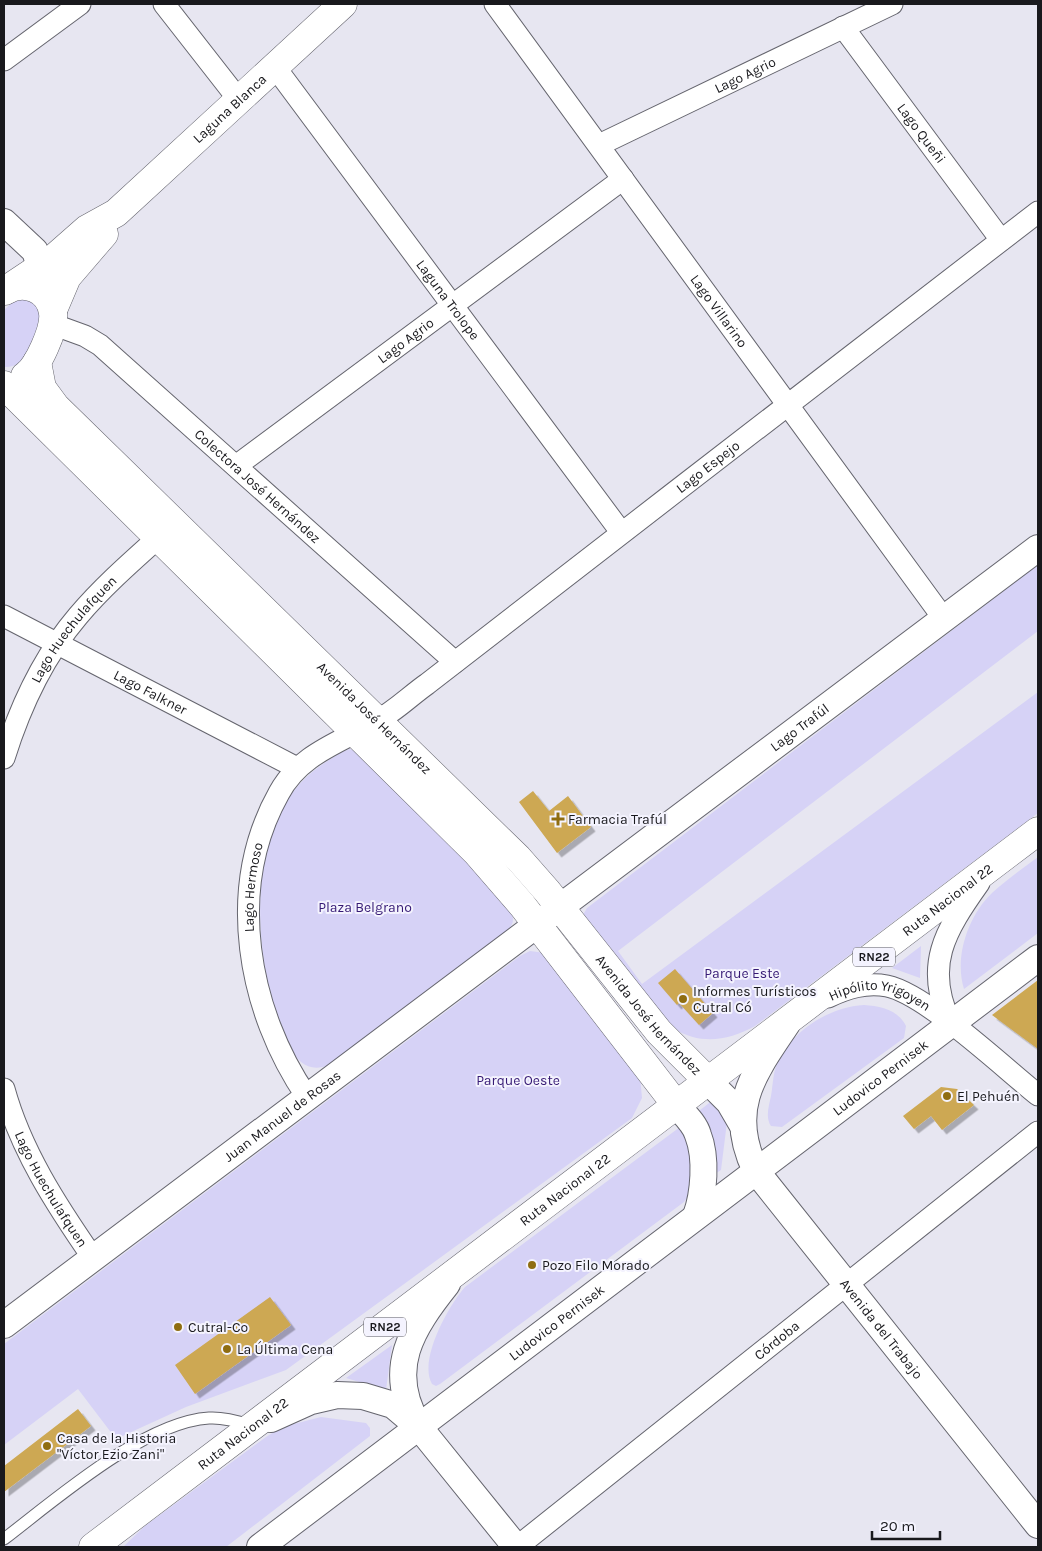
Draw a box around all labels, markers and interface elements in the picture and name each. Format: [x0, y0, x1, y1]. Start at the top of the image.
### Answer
street label: Lago Agrio [712, 53, 779, 97]
street label: Laguna Blanca [190, 71, 270, 147]
street label: Lago Queñi [893, 100, 949, 167]
street label: Laguna Trolope [412, 256, 483, 343]
street label: Lago Villarino [686, 271, 751, 351]
street label: Lago Agrio [374, 314, 437, 367]
street label: Colectora José Hernández [191, 425, 324, 547]
street label: Lago Espejo [673, 437, 743, 497]
street label: Lago Huechulafquen [28, 572, 120, 686]
street label: Avenida José Hernández [313, 658, 435, 778]
street label: Lago Falkner [111, 666, 191, 719]
street label: Lago Trafúl [767, 700, 832, 755]
place label: Farmacia Trafúl [568, 811, 667, 828]
marker: Farmacia Trafúl [552, 813, 564, 825]
street label: Lago Hermoso [241, 840, 267, 933]
street label: Ruta Nacional 22 [899, 860, 996, 940]
park label: Plaza Belgrano [318, 899, 412, 916]
road number: RN22 [853, 948, 895, 966]
street label: Avenida José Hernández [592, 951, 705, 1079]
park label: Parque Este [704, 965, 780, 982]
street label: Hipólito Yrigoyen [826, 977, 934, 1015]
place label: Informes Turísticos Cutral Có [693, 983, 817, 1016]
marker: Informes Turísticos Cutral Có [677, 993, 689, 1005]
street label: Ludovico Pernisek [829, 1036, 932, 1119]
street label: Juan Manuel de Rosas [221, 1067, 344, 1166]
park label: Parque Oeste [476, 1072, 560, 1089]
place label: El Pehuén [957, 1088, 1020, 1105]
marker: El Pehuén [941, 1090, 953, 1102]
street label: Lago Huechulafquen [11, 1129, 91, 1250]
street label: Ruta Nacional 22 [516, 1150, 614, 1230]
place label: Pozo Filo Morado [542, 1257, 650, 1274]
marker: Pozo Filo Morado [526, 1259, 538, 1271]
street label: Avenida del Trabajo [836, 1275, 926, 1383]
street label: Ludovico Pernisek [506, 1281, 608, 1365]
street label: Córdoba [751, 1317, 803, 1364]
road number: RN22 [364, 1318, 406, 1336]
place label: Cutral-Co [188, 1319, 248, 1336]
marker: Cutral-Co [172, 1321, 184, 1333]
place label: La Última Cena [237, 1340, 333, 1358]
marker: La Última Cena [221, 1343, 233, 1355]
street label: Ruta Nacional 22 [194, 1394, 292, 1474]
place label: Casa de la Historia "Víctor Ezio Zani" [57, 1430, 176, 1463]
marker: Casa de la Historia "Víctor Ezio Zani" [41, 1440, 53, 1452]
scale bar [872, 1508, 940, 1540]
text: 20 m [880, 1517, 915, 1535]

